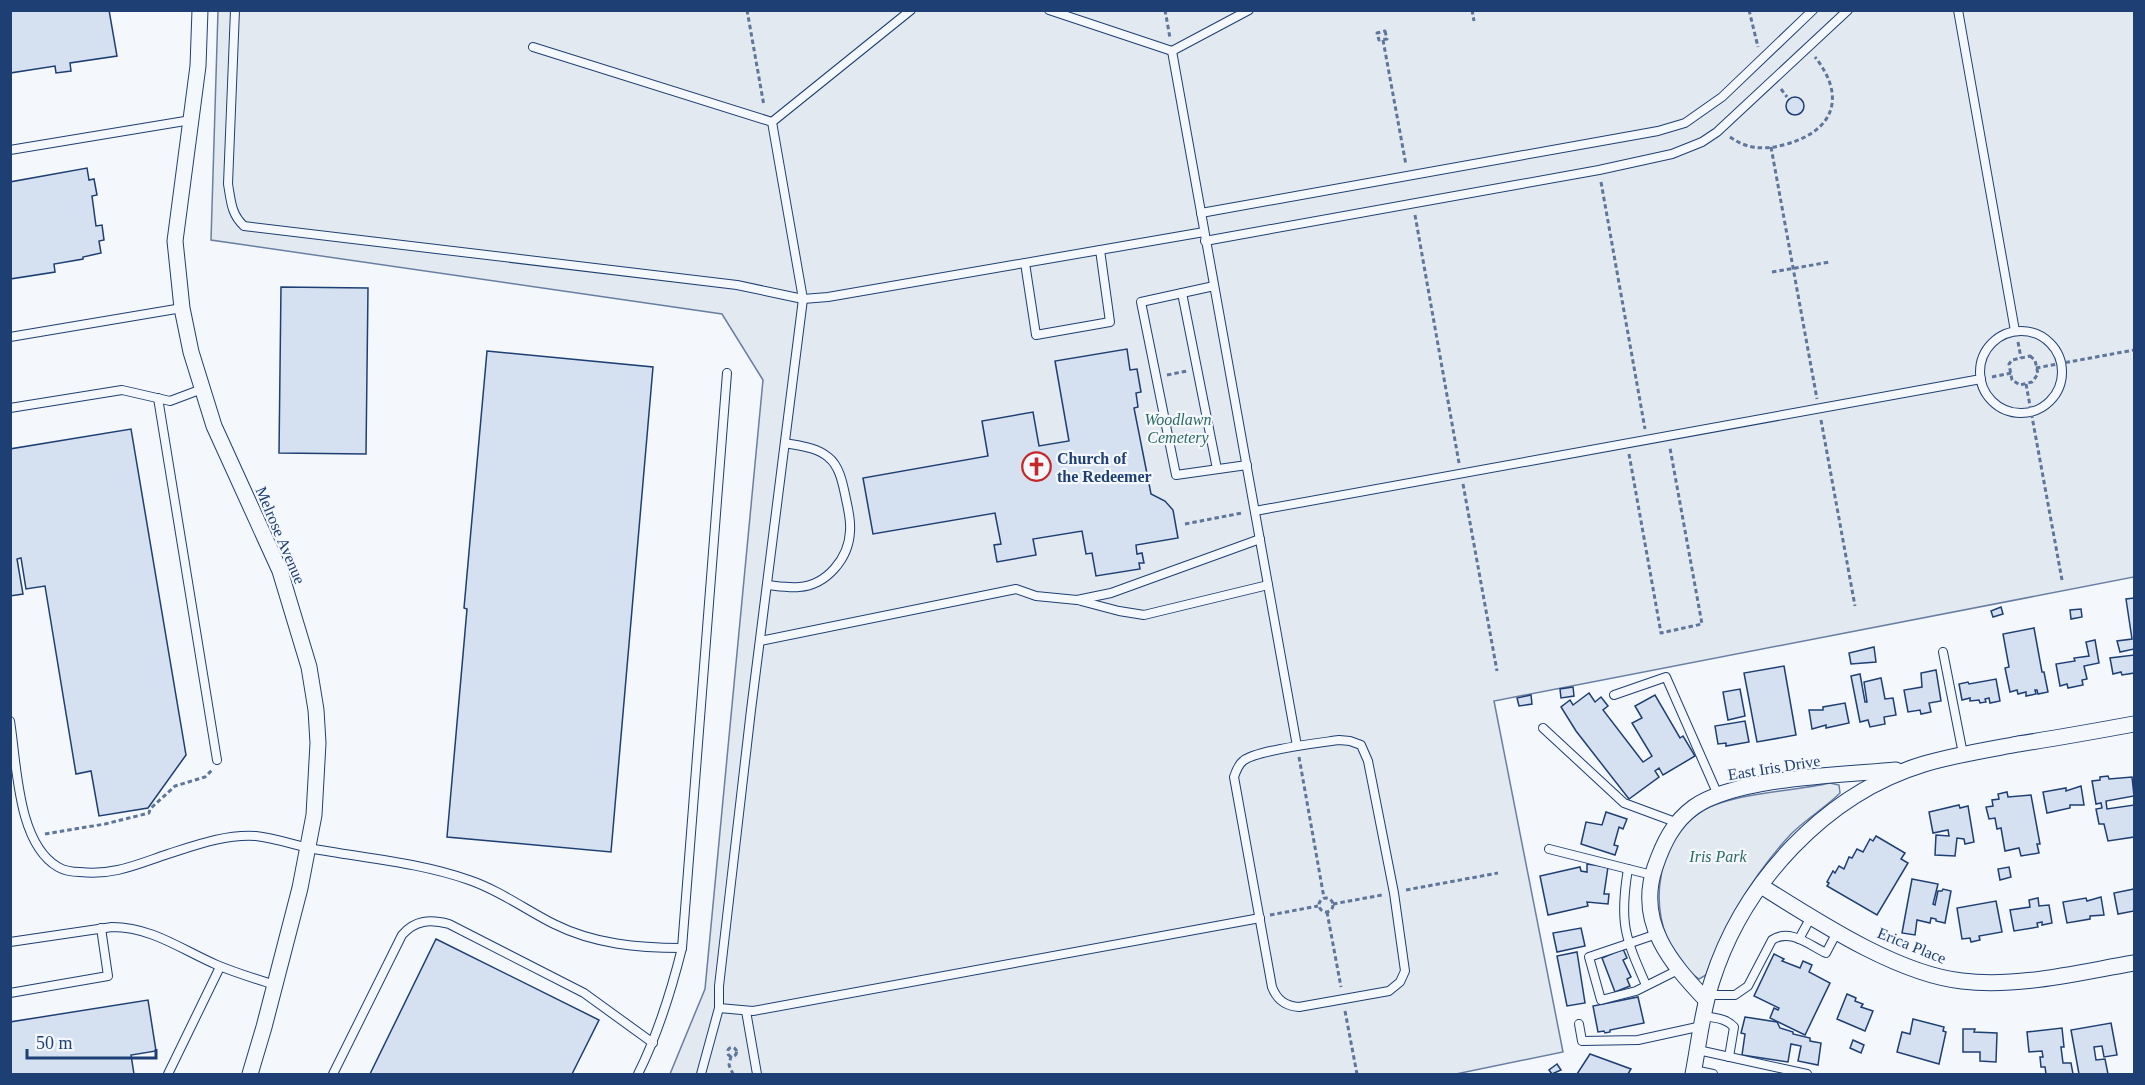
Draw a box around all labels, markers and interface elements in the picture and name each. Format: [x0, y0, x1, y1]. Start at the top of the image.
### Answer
park label: Woodlawn Cemetery [1145, 411, 1211, 447]
place label: Church of the Redeemer [1057, 450, 1152, 485]
church icon: Church of the Redeemer [1020, 451, 1052, 483]
street label: Melrose Avenue [252, 484, 309, 586]
street label: East Iris Drive [1727, 752, 1821, 783]
park label: Iris Park [1688, 848, 1748, 865]
street label: Erica Place [1875, 924, 1949, 967]
scale bar [27, 1022, 156, 1060]
text: 50 m [36, 1033, 73, 1053]

